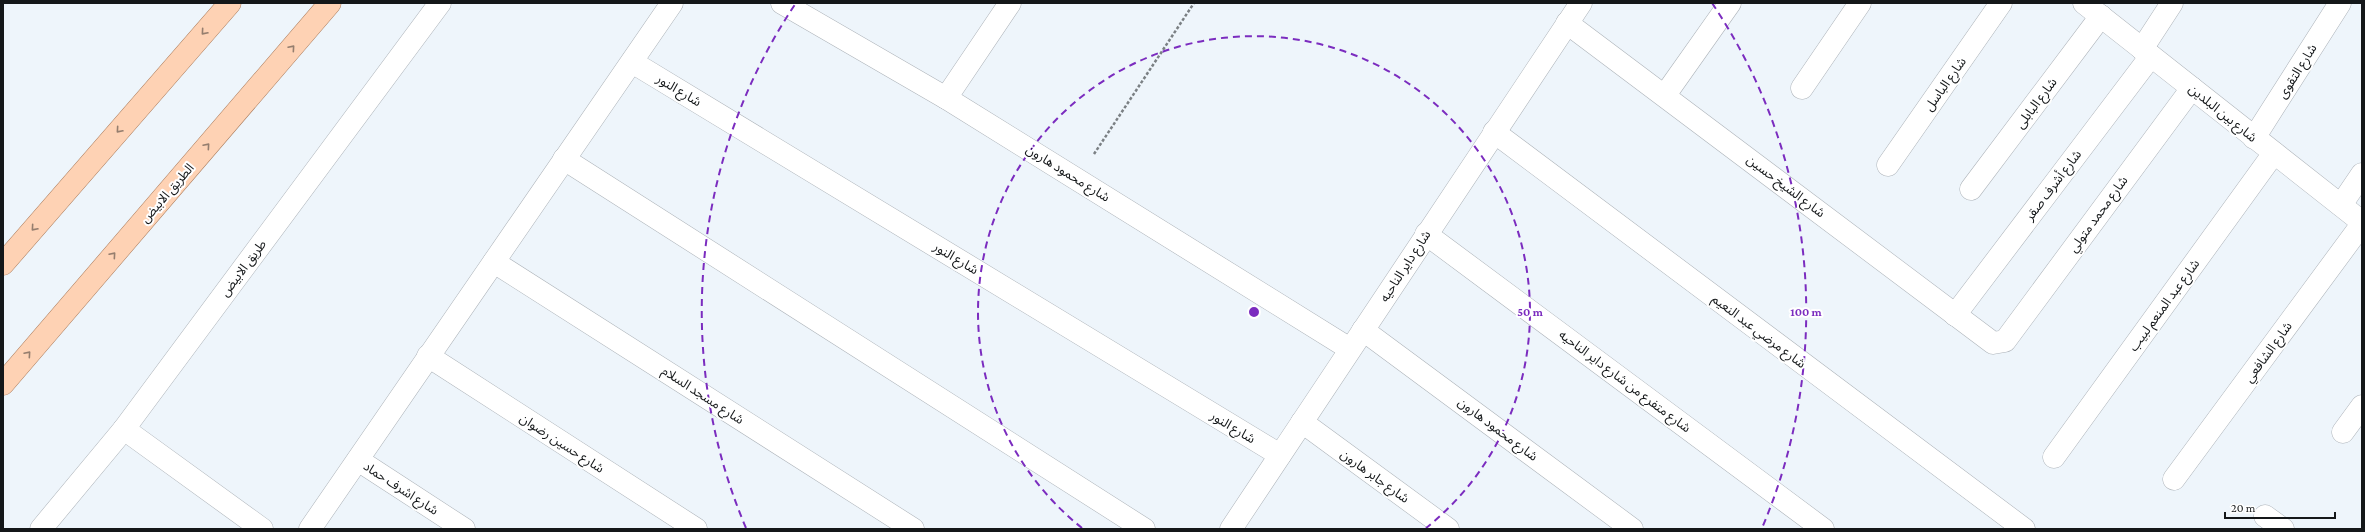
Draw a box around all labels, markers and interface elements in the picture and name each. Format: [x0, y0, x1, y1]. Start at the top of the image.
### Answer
one-way arrow [202, 28, 209, 35]
street label: شارع التقوى [2274, 41, 2322, 103]
one-way arrow [287, 45, 294, 52]
street label: شارع الباسل [1921, 54, 1971, 115]
street label: شارع النور [651, 70, 704, 112]
street label: شارع البابلى [2012, 75, 2062, 133]
street label: شارع بين البلدين [2184, 81, 2260, 147]
one-way arrow [116, 126, 123, 133]
street label: شارع محمود هارون [1022, 141, 1113, 207]
one-way arrow [202, 144, 209, 151]
street label: شارع أشرف صقر [2021, 146, 2087, 226]
street label: شارع الشيخ حسين [1742, 152, 1828, 223]
street label: الطريق الابيض [137, 160, 198, 226]
street label: شارع محمد متولي [2065, 173, 2133, 257]
one-way arrow [31, 224, 38, 231]
street label: شارع داير الناحيه [1376, 227, 1436, 306]
street label: طريق الابيض [217, 237, 270, 300]
street label: شارع النور [928, 238, 981, 280]
one-way arrow [109, 253, 116, 260]
street label: شارع عبد المنعم لبيب [2126, 256, 2205, 356]
street label: شارع مرضي عبد النعيم [1707, 291, 1809, 373]
centre of rings [1247, 305, 1261, 319]
text: 50 m [1517, 305, 1544, 319]
text: 100 m [1790, 305, 1823, 319]
street label: شارع الشافعي [2241, 319, 2297, 387]
street label: شارع متفرع من شارع داير الناحيه [1554, 327, 1694, 438]
one-way arrow [24, 351, 31, 359]
street label: شارع مسجد السلام [657, 363, 747, 430]
street label: شارع محمود هارون [1453, 394, 1541, 466]
street label: شارع النور [1205, 407, 1258, 449]
street label: شارع حسين رضوان [515, 410, 607, 478]
street label: شارع جابر هارون [1336, 446, 1412, 508]
street label: شارع اشرف حماد [359, 458, 441, 520]
scale bar [2225, 494, 2335, 520]
text: 20 m [2231, 501, 2256, 515]

